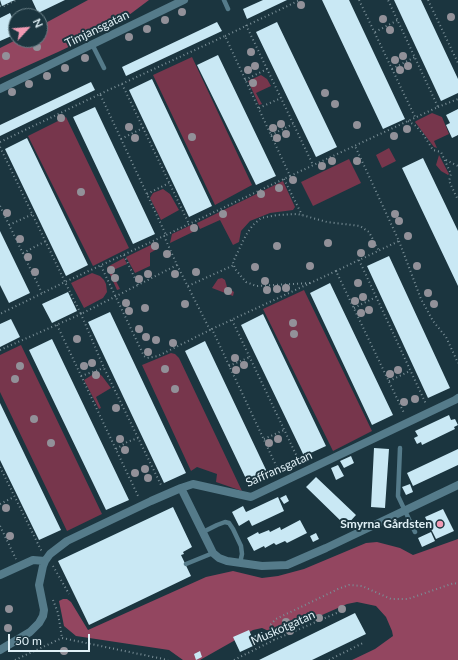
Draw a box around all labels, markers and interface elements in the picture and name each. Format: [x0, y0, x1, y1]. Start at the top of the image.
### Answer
street label: Timjansgatan [63, 7, 131, 51]
north arrow [8, 8, 48, 48]
text: N [31, 16, 46, 30]
street label: Saffransgatan [243, 448, 315, 490]
place label: Smyrna Gårdsten [340, 517, 432, 531]
marker: Smyrna Gårdsten [435, 519, 445, 529]
street label: Muskotgatan [249, 607, 317, 649]
scale bar [10, 626, 92, 652]
text: 50 m [15, 633, 42, 648]

